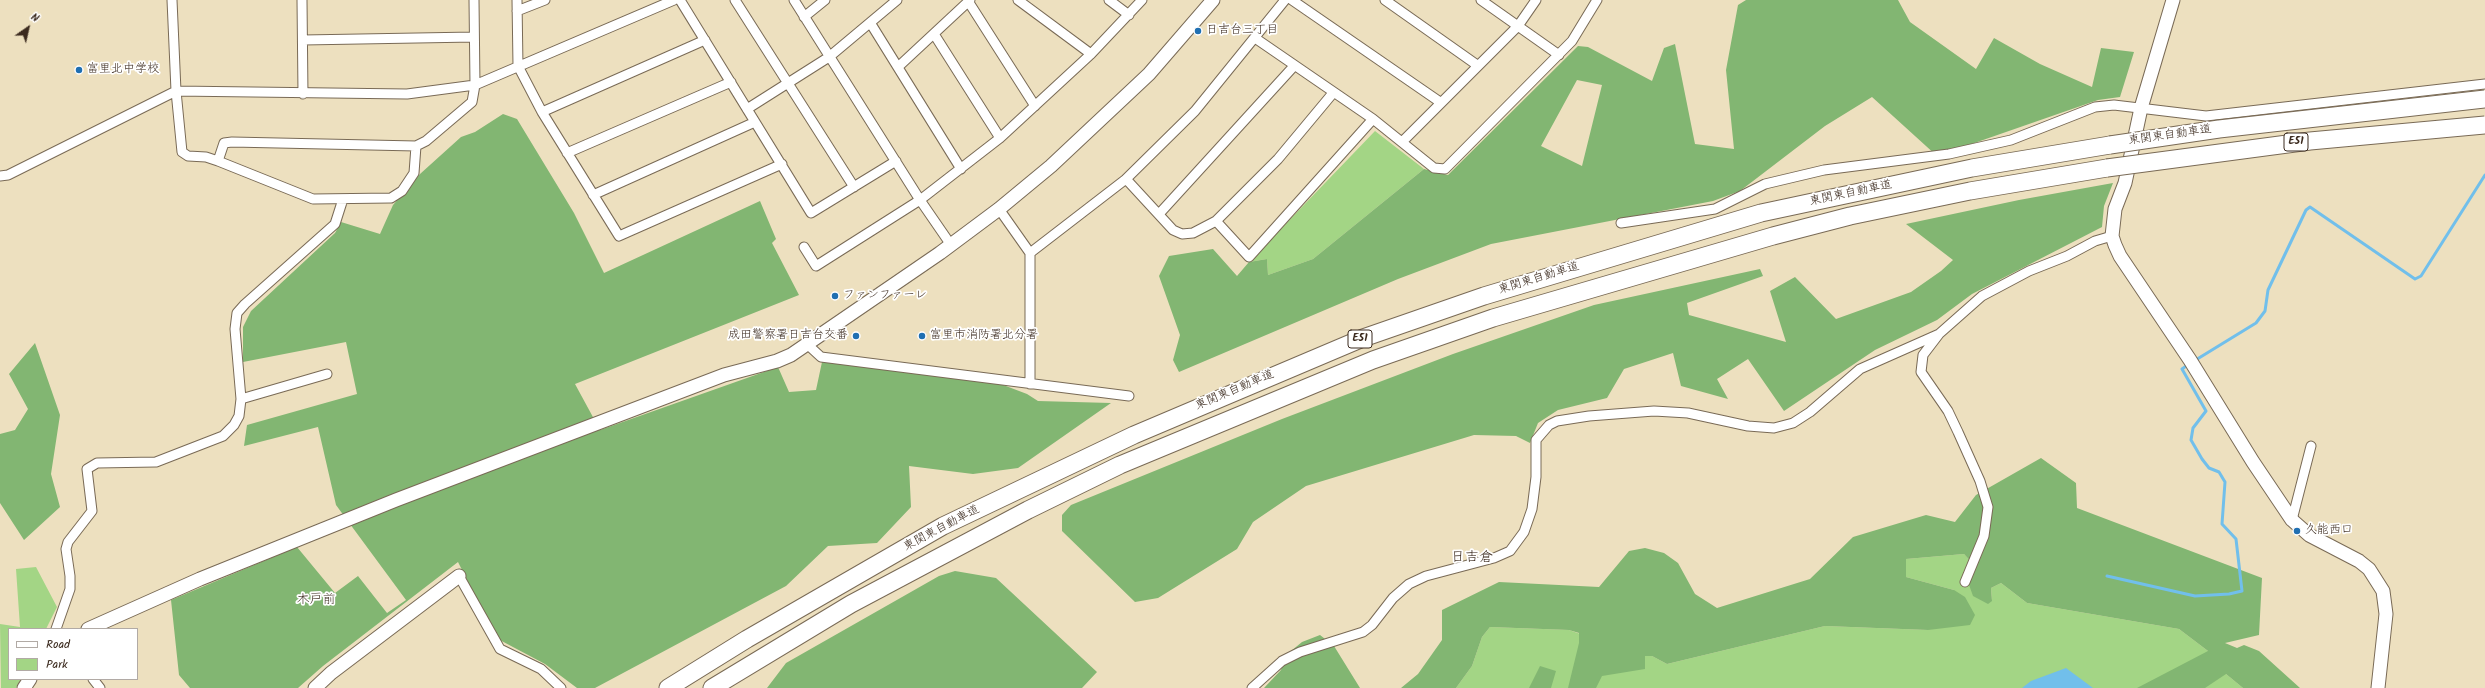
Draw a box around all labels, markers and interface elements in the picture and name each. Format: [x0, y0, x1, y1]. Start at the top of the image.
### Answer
north arrow [8, 8, 48, 48]
text: N [27, 9, 43, 27]
place label: 日吉台三丁目 [1206, 24, 1278, 38]
marker: 日吉台三丁目 [1193, 26, 1203, 36]
place label: 富里北中学校 [87, 63, 159, 77]
marker: 富里北中学校 [74, 65, 84, 75]
street label: 東関東自動車道 [2127, 123, 2213, 149]
road number: E51 [2284, 133, 2308, 151]
street label: 東関東自動車道 [1808, 178, 1894, 210]
street label: 東関東自動車道 [1497, 260, 1581, 298]
place label: ファンファーレ [843, 289, 927, 303]
marker: ファンファーレ [830, 291, 840, 301]
place label: 成田警察署日吉台交番 [728, 329, 848, 343]
place label: 富里市消防署北分署 [930, 329, 1038, 343]
road number: E51 [1348, 330, 1372, 348]
marker: 成田警察署日吉台交番 [851, 331, 861, 341]
marker: 富里市消防署北分署 [917, 331, 927, 341]
street label: 東関東自動車道 [1194, 368, 1276, 414]
street label: 東関東自動車道 [902, 503, 982, 555]
place label: 久能西口 [2305, 524, 2353, 538]
marker: 久能西口 [2292, 526, 2302, 536]
district label: 日吉倉 [1451, 551, 1493, 567]
district label: 木戸前 [297, 593, 335, 609]
legend [8, 628, 138, 680]
text: Road [46, 635, 70, 654]
text: Park [46, 655, 68, 674]

